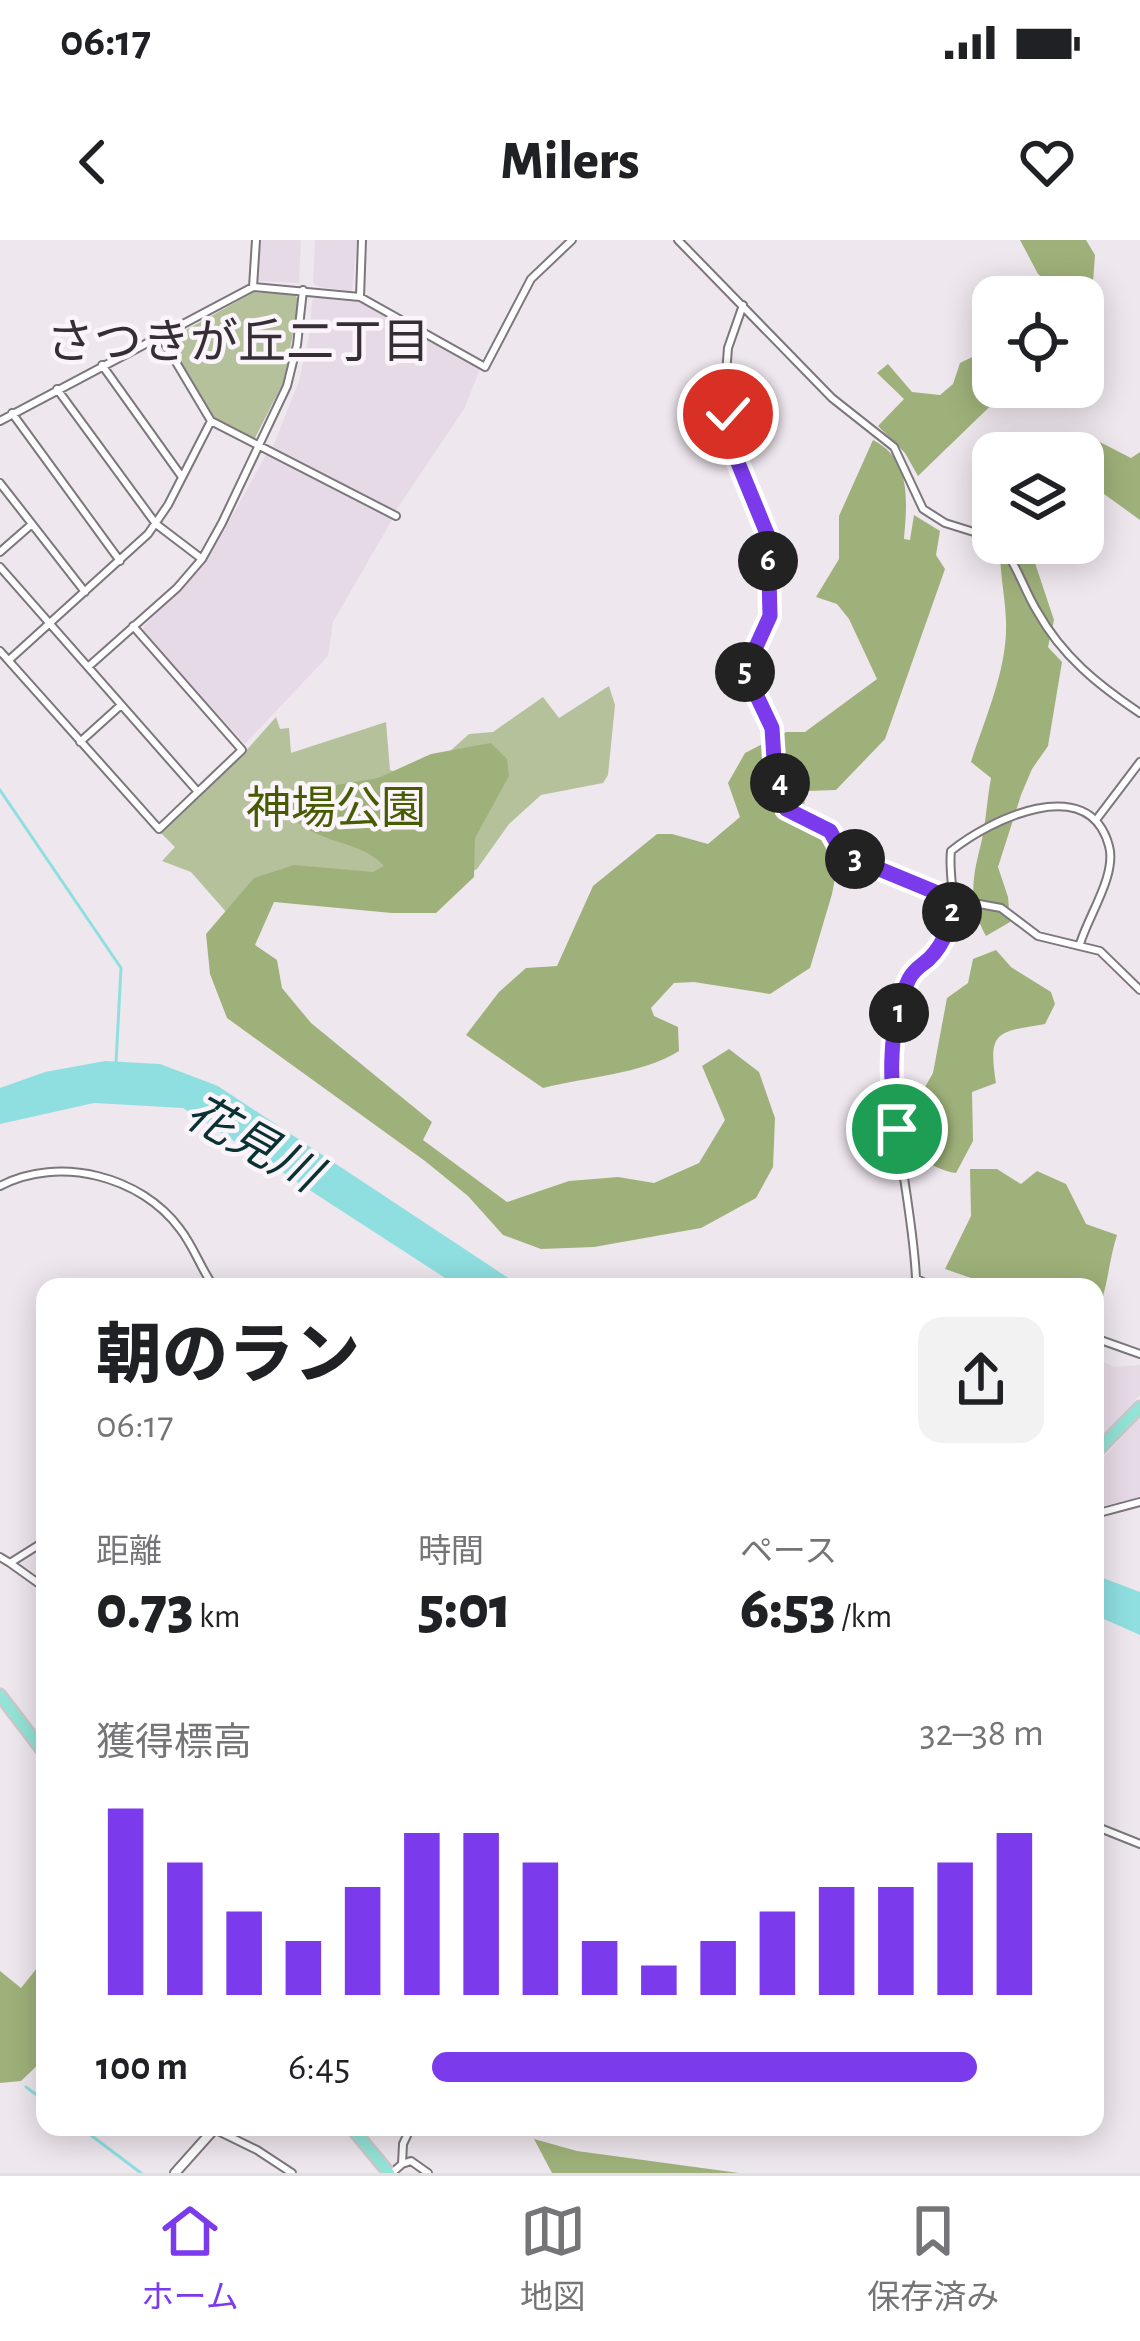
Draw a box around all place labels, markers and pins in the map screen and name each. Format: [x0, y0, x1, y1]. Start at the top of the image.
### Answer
pin [677, 363, 779, 465]
pin: 6 [738, 531, 798, 591]
pin: 5 [715, 642, 775, 702]
pin: 4 [750, 753, 810, 813]
pin: 3 [825, 829, 885, 889]
pin: 2 [922, 882, 982, 942]
pin: 1 [869, 983, 929, 1043]
pin [846, 1078, 948, 1180]

